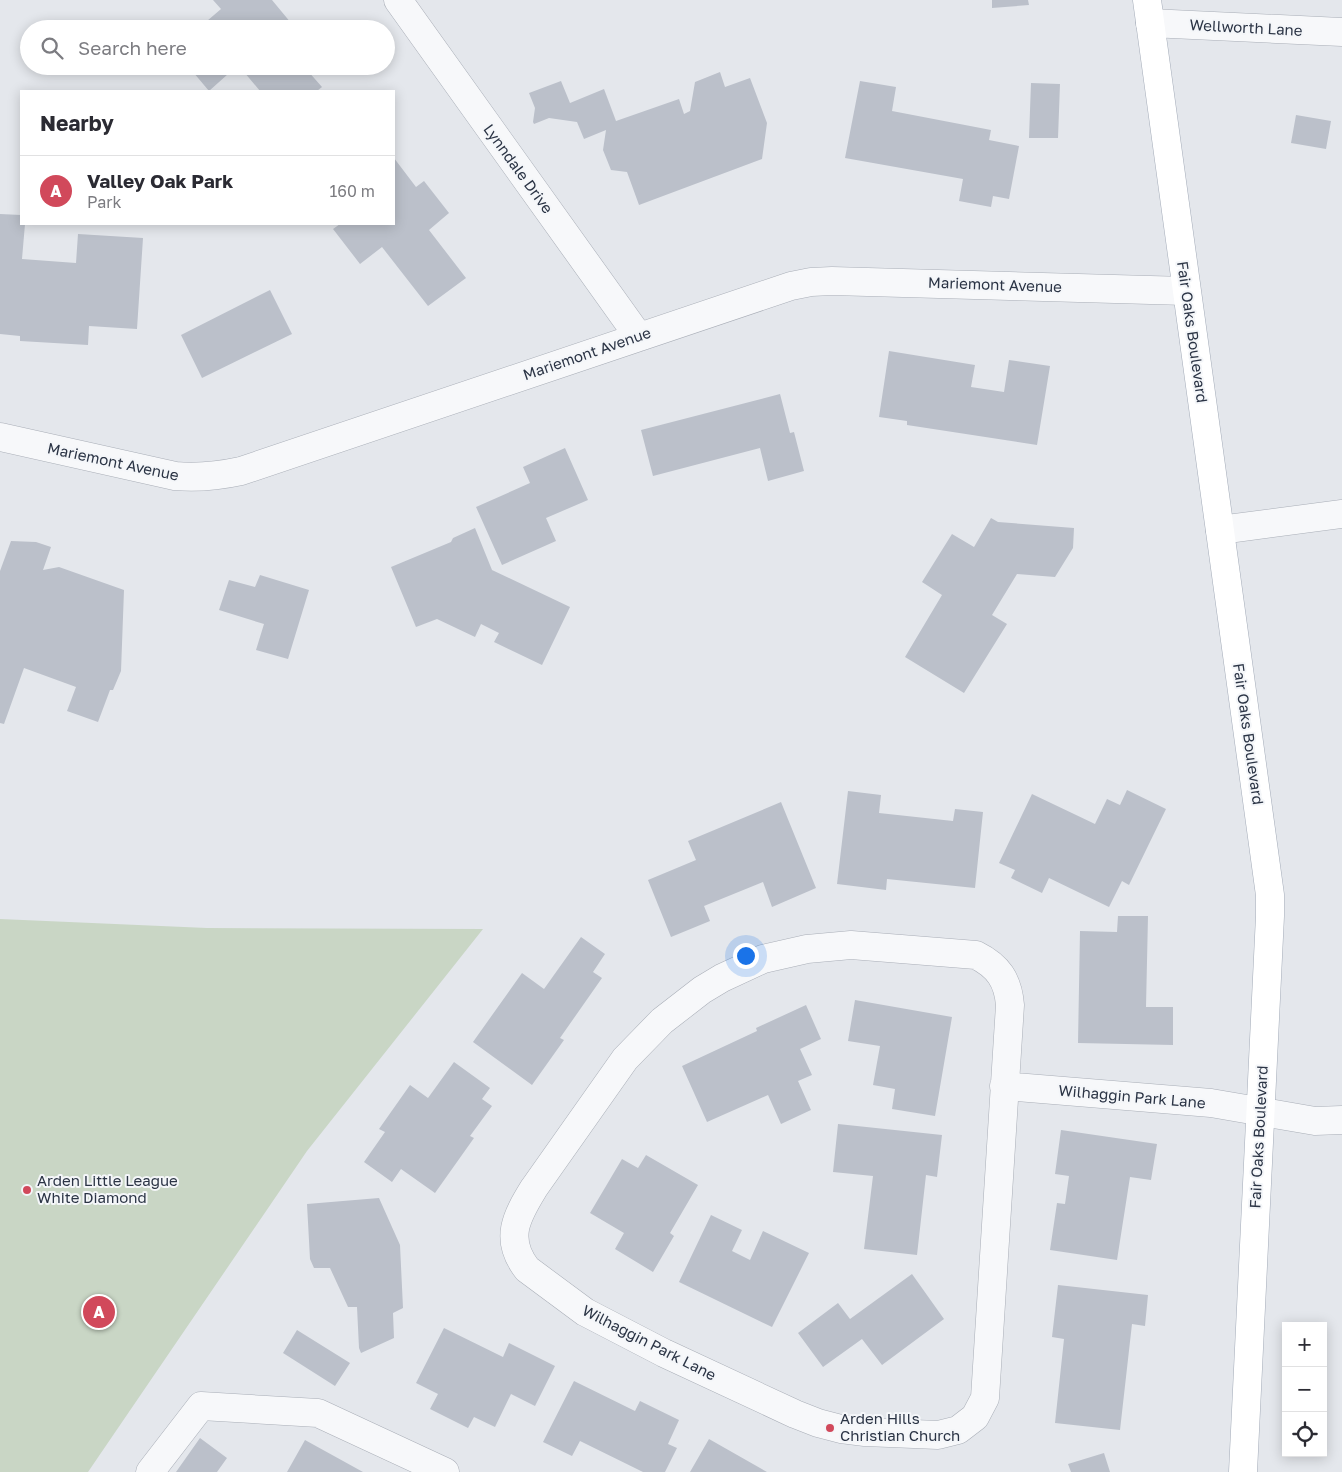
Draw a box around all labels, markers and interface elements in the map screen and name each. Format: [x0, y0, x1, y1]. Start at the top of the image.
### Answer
street label: Wellworth Lane [1189, 15, 1303, 39]
search box [20, 20, 395, 75]
icon: search [38, 34, 66, 62]
text: Search here [78, 36, 187, 59]
text: Nearby [40, 110, 114, 136]
street label: Lynndale Drive [480, 120, 557, 217]
text: Valley Oak Park [87, 169, 233, 192]
text: A [50, 181, 62, 201]
text: 160 m [329, 181, 375, 201]
text: Park [87, 192, 122, 212]
street label: Fair Oaks Boulevard [1174, 260, 1212, 404]
street label: Mariemont Avenue [928, 273, 1063, 295]
street label: Mariemont Avenue [520, 323, 653, 383]
street label: Mariemont Avenue [46, 438, 181, 484]
street label: Fair Oaks Boulevard [1230, 662, 1268, 806]
your location [733, 943, 759, 969]
street label: Fair Oaks Boulevard [1245, 1065, 1271, 1209]
street label: Wilhaggin Park Lane [1058, 1081, 1207, 1111]
place label: Arden Little League White Diamond [37, 1171, 178, 1206]
marker: Arden Little League White Diamond [21, 1184, 33, 1196]
pin: A [83, 1293, 115, 1331]
street label: Wilhaggin Park Lane [580, 1301, 720, 1384]
map controls [1282, 1322, 1327, 1457]
button: + [1282, 1322, 1327, 1367]
button: − [1282, 1367, 1327, 1412]
place label: Arden Hills Christian Church [840, 1409, 960, 1444]
button: locate [1282, 1412, 1327, 1457]
marker: Arden Hills Christian Church [824, 1422, 836, 1434]

